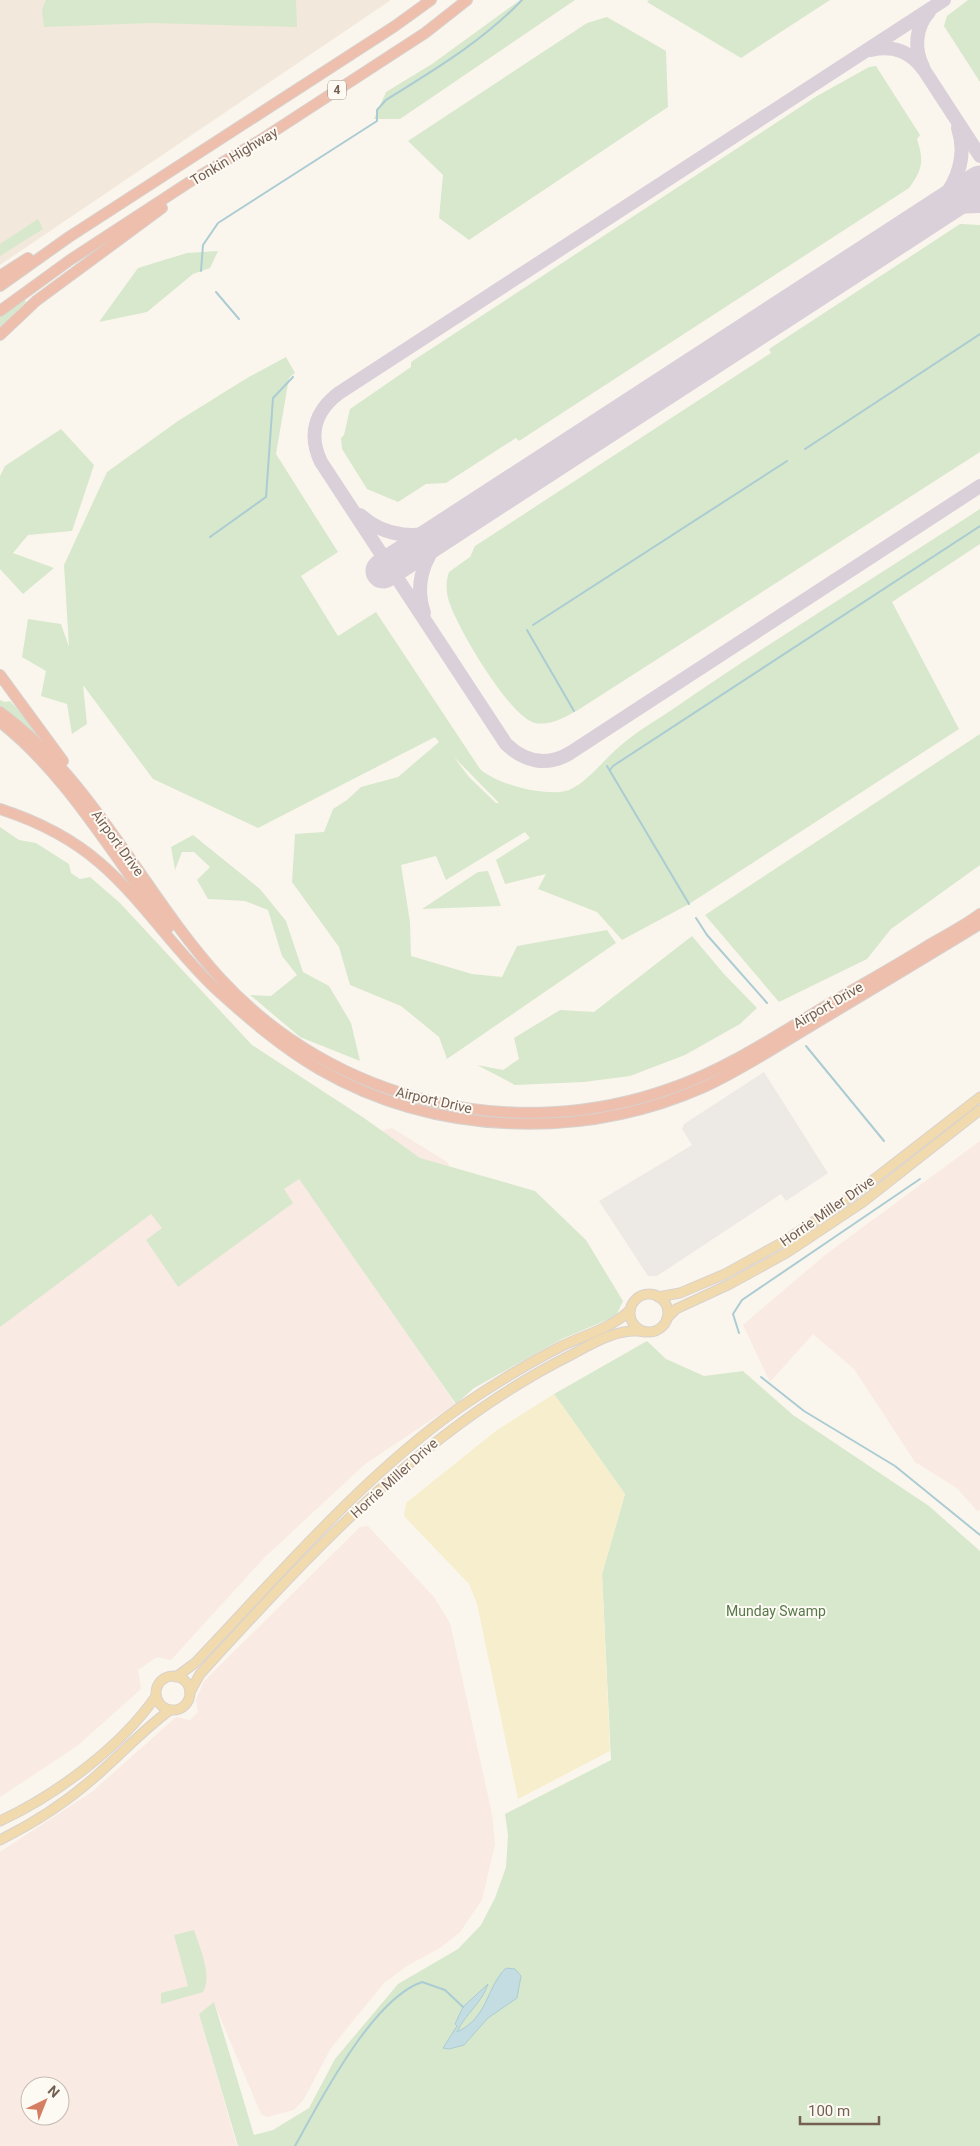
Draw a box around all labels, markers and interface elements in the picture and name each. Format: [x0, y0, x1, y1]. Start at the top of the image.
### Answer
road number: 4 [328, 80, 346, 100]
street label: Tonkin Highway [188, 124, 281, 188]
street label: Airport Drive [89, 807, 147, 879]
street label: Airport Drive [790, 979, 866, 1031]
street label: Airport Drive [394, 1083, 474, 1117]
street label: Horrie Miller Drive [777, 1173, 877, 1249]
street label: Horrie Miller Drive [347, 1435, 441, 1521]
park label: Munday Swamp [726, 1603, 826, 1619]
north arrow [20, 2076, 70, 2126]
text: N [45, 2082, 63, 2101]
scale bar [800, 2094, 879, 2126]
text: 100 m [808, 2102, 850, 2120]

